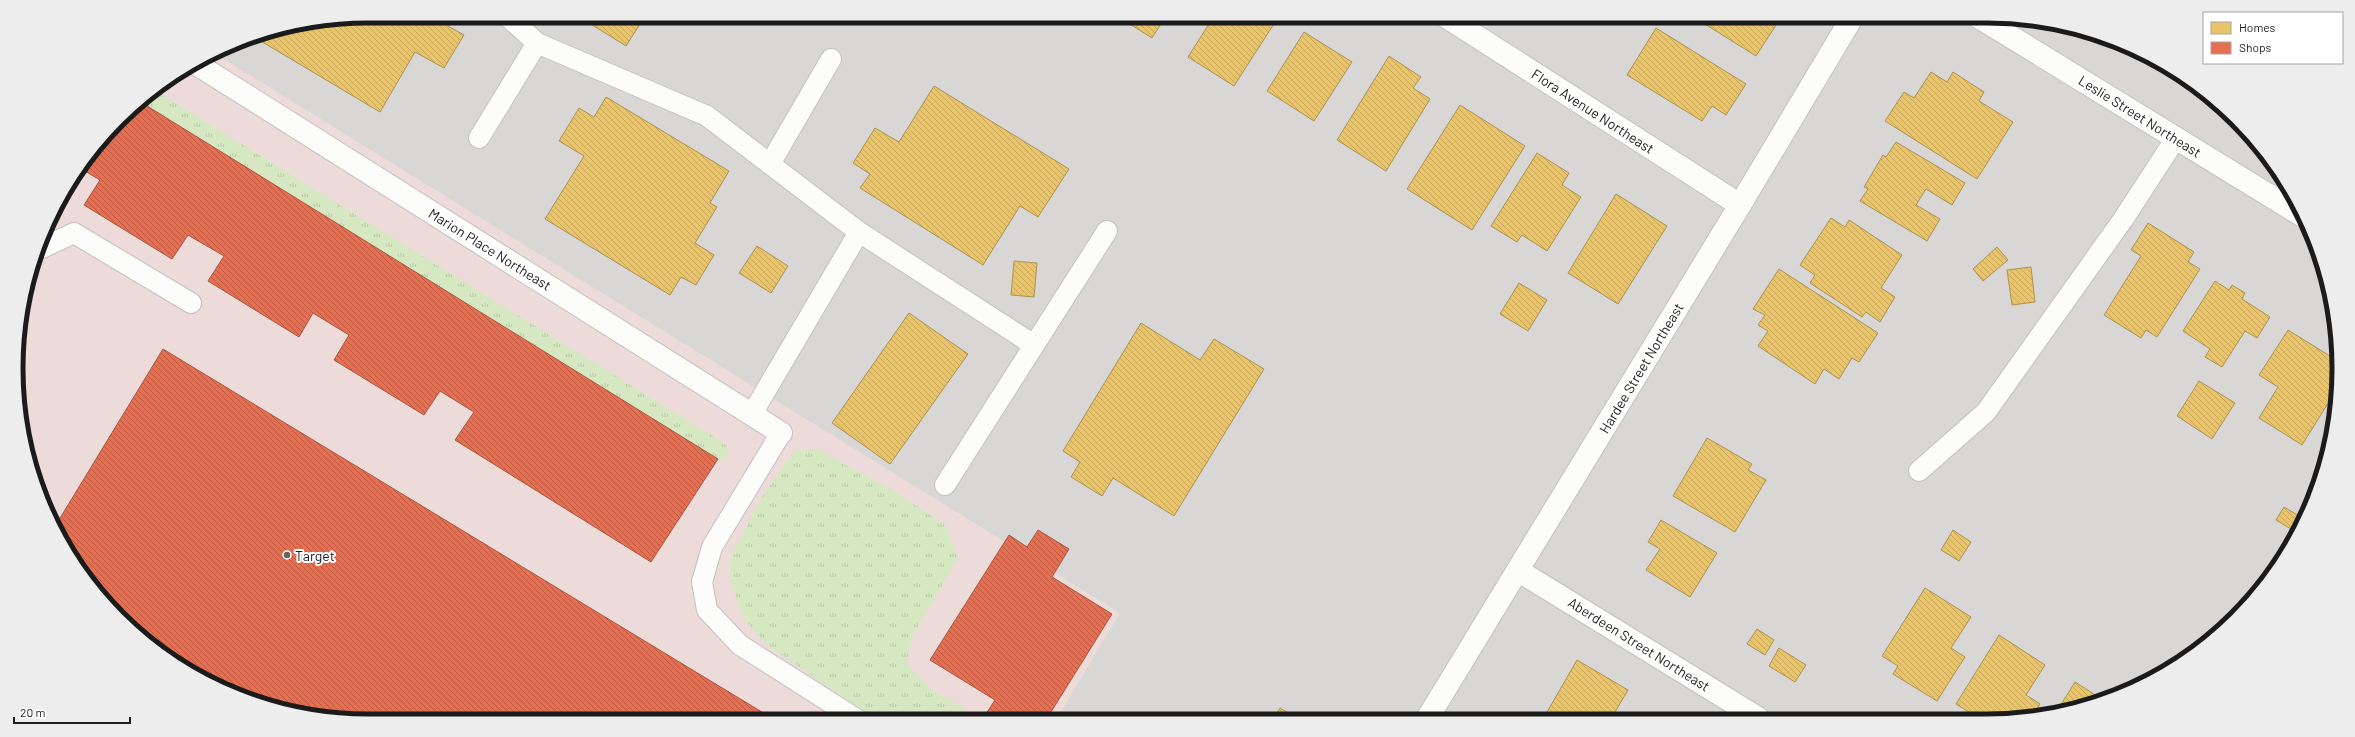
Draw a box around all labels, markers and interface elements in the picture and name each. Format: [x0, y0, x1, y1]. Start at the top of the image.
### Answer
legend [2203, 12, 2343, 64]
text: Homes [2239, 20, 2276, 34]
text: Shops [2239, 40, 2272, 54]
street label: Flora Avenue Northeast [1529, 65, 1657, 157]
street label: Leslie Street Northeast [2076, 71, 2204, 161]
street label: Marion Place Northeast [426, 204, 554, 294]
street label: Hardee Street Northeast [1595, 300, 1687, 436]
place label: Target [295, 547, 335, 564]
marker: Target [282, 550, 292, 560]
street label: Aberdeen Street Northeast [1565, 593, 1713, 695]
scale bar [14, 699, 130, 725]
text: 20 m [20, 705, 46, 719]

